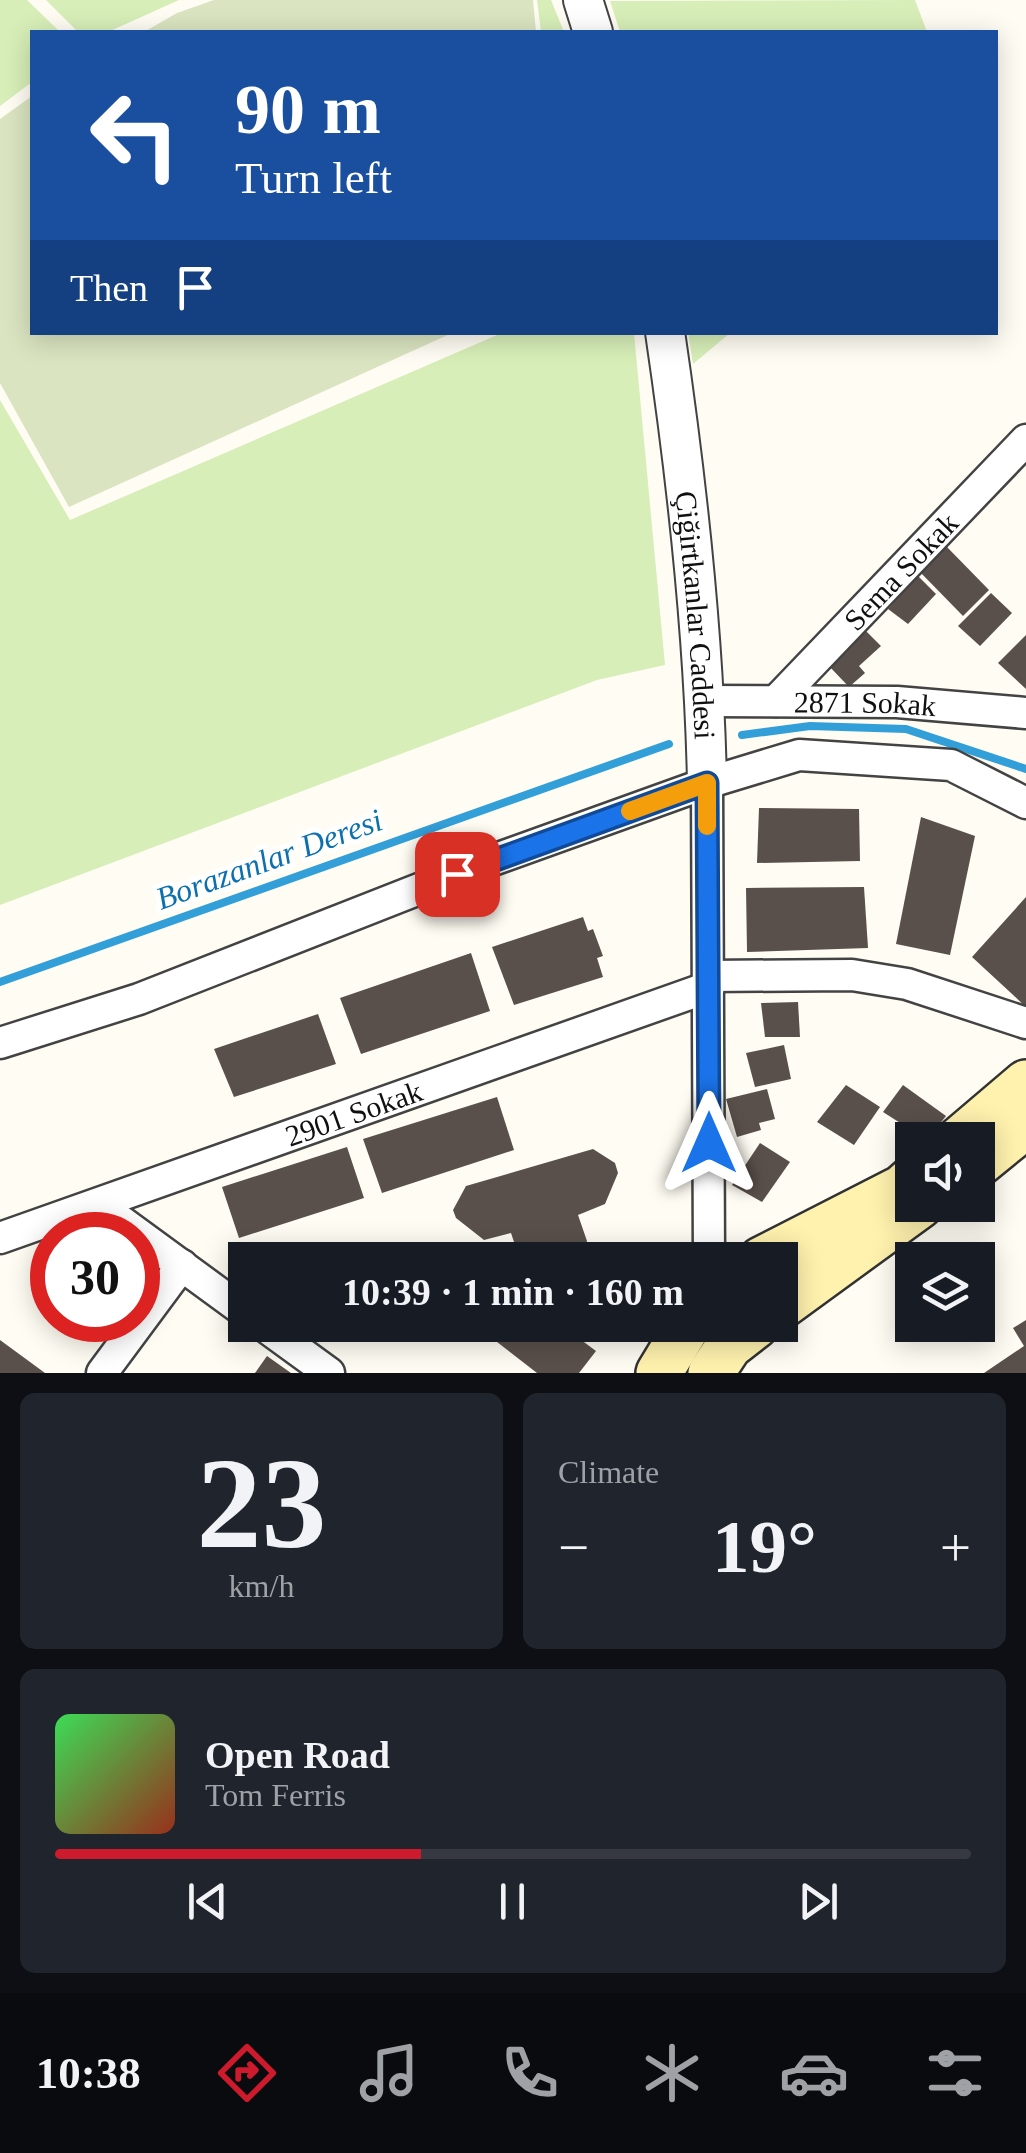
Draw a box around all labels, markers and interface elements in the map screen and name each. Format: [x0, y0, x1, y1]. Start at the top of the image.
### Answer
icon: left [70, 70, 200, 200]
text: 90 m [235, 71, 381, 148]
text: Turn left [235, 153, 392, 203]
icon: arrive [168, 260, 223, 315]
text: Then [70, 267, 148, 309]
street label: Çiğirtkanlar Caddesi [670, 489, 722, 740]
street label: Sema Sokak [837, 506, 964, 636]
street label: 2871 Sokak [794, 685, 938, 722]
water label: Borazanlar Deresi [151, 801, 387, 917]
pin [415, 832, 500, 917]
icon: arrive [430, 847, 485, 902]
street label: 2901 Sokak [281, 1074, 426, 1152]
position arrow [657, 1091, 761, 1195]
map controls [895, 1122, 995, 1342]
button: sound [895, 1122, 995, 1222]
speed limit sign: 30 [30, 1212, 160, 1342]
button: layers [895, 1242, 995, 1342]
text: 10:39 · 1 min · 160 m [342, 1271, 684, 1313]
text: 23 [197, 1431, 327, 1575]
text: Climate [558, 1454, 659, 1490]
text: 19° [712, 1505, 817, 1588]
text: − [558, 1517, 589, 1578]
text: + [940, 1517, 971, 1578]
text: km/h [229, 1568, 294, 1604]
text: Open Road [205, 1734, 390, 1776]
text: Tom Ferris [205, 1777, 346, 1813]
icon: previous [180, 1874, 235, 1929]
icon: pause [485, 1874, 540, 1929]
icon: next [791, 1874, 846, 1929]
icon: directions [212, 2038, 282, 2108]
icon: music [354, 2038, 424, 2108]
icon: phone [495, 2038, 565, 2108]
icon: climate [637, 2038, 707, 2108]
icon: car [779, 2038, 849, 2108]
icon: filters [920, 2038, 990, 2108]
text: 10:38 [36, 2048, 141, 2098]

